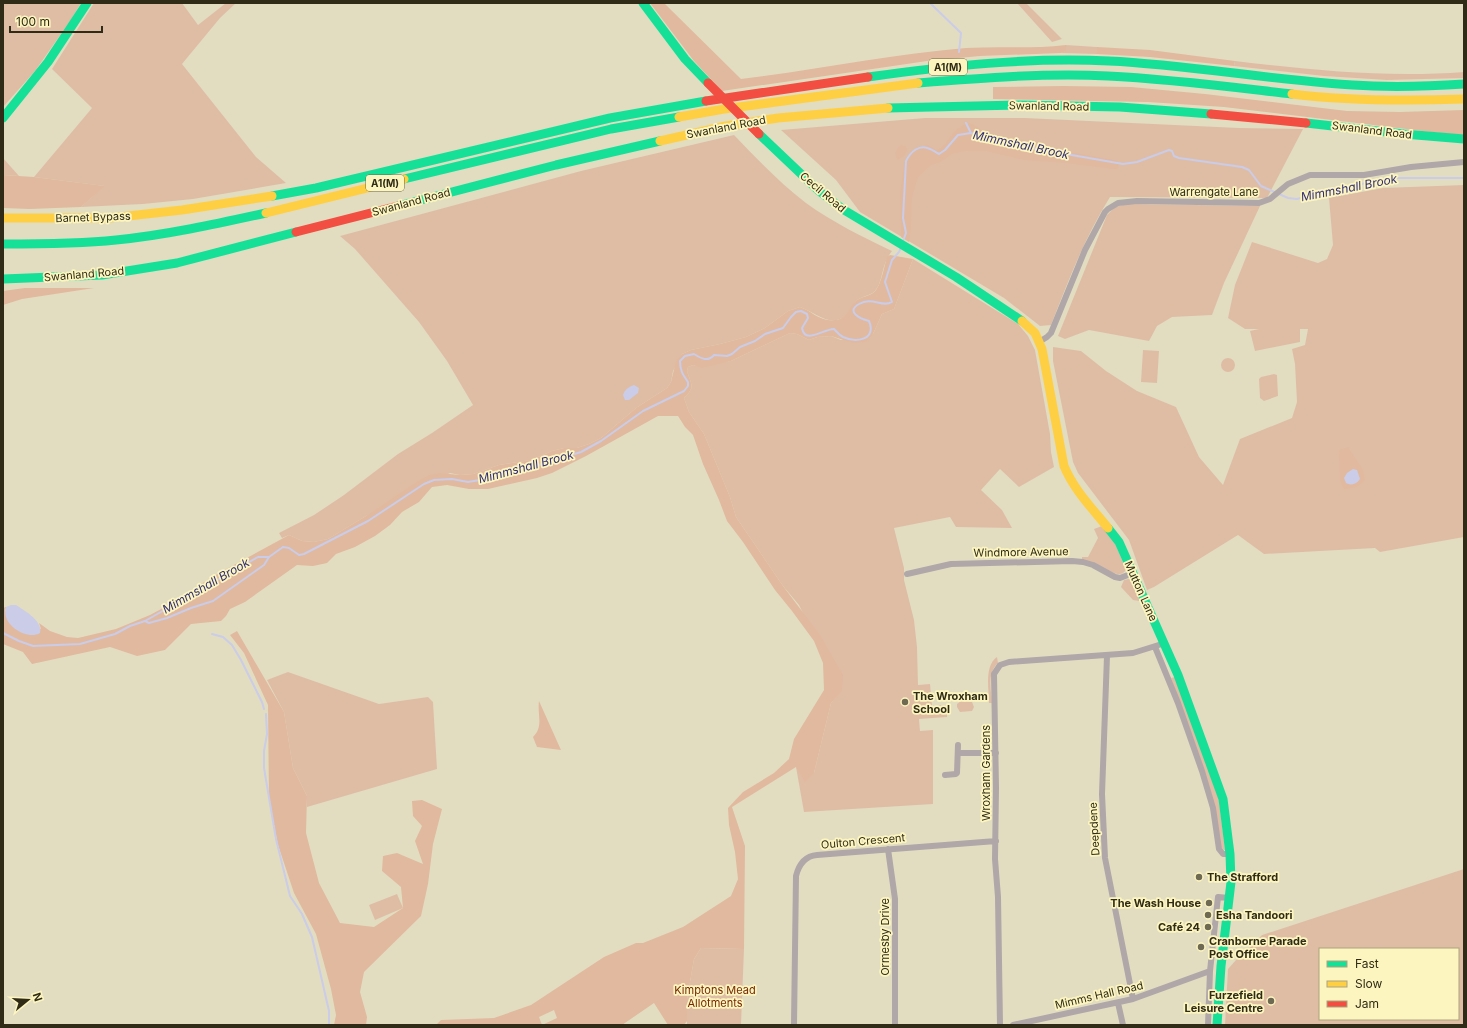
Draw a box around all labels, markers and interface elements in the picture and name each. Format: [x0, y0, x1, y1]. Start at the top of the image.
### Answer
scale bar [10, 8, 102, 34]
text: 100 m [16, 14, 50, 29]
road number: A1(M) [929, 59, 967, 75]
street label: Swanland Road [1009, 98, 1089, 114]
street label: Swanland Road [685, 112, 767, 142]
street label: Swanland Road [1331, 118, 1413, 142]
water label: Mimmshall Brook [972, 127, 1071, 162]
street label: Cecil Road [797, 169, 849, 215]
water label: Mimmshall Brook [1299, 171, 1399, 204]
road number: A1(M) [366, 175, 404, 191]
street label: Swanland Road [370, 185, 452, 219]
street label: Warrengate Lane [1170, 185, 1258, 199]
street label: Barnet Bypass [55, 209, 131, 225]
street label: Swanland Road [43, 264, 125, 284]
water label: Mimmshall Brook [477, 446, 575, 486]
street label: Windmore Avenue [973, 544, 1069, 560]
water label: Mimmshall Brook [160, 554, 252, 617]
street label: Mutton Lane [1121, 559, 1161, 623]
place label: The Wroxham School [913, 689, 988, 716]
marker: The Wroxham School [900, 697, 910, 707]
street label: Wroxham Gardens [979, 725, 993, 821]
street label: Deepdene [1086, 802, 1102, 856]
street label: Oulton Crescent [820, 830, 906, 852]
place label: The Strafford [1207, 870, 1278, 884]
marker: The Strafford [1194, 872, 1204, 882]
place label: The Wash House [1110, 896, 1201, 910]
street label: Ormesby Drive [878, 898, 892, 976]
marker: The Wash House [1204, 898, 1214, 908]
place label: Esha Tandoori [1216, 908, 1292, 922]
marker: Esha Tandoori [1203, 910, 1213, 920]
place label: Café 24 [1158, 920, 1200, 934]
marker: Café 24 [1203, 922, 1213, 932]
place label: Cranborne Parade Post Office [1209, 934, 1307, 961]
marker: Cranborne Parade Post Office [1196, 942, 1206, 952]
legend [1319, 948, 1459, 1020]
text: Fast [1355, 956, 1379, 971]
text: Slow [1355, 976, 1383, 991]
street label: Mimms Hall Road [1054, 978, 1144, 1012]
north arrow [8, 980, 48, 1020]
park label: Kimptons Mead Allotments [674, 983, 756, 1010]
place label: Furzefield Leisure Centre [1185, 988, 1263, 1015]
text: N [30, 991, 45, 1003]
marker: Furzefield Leisure Centre [1266, 996, 1276, 1006]
text: Jam [1355, 996, 1379, 1011]

